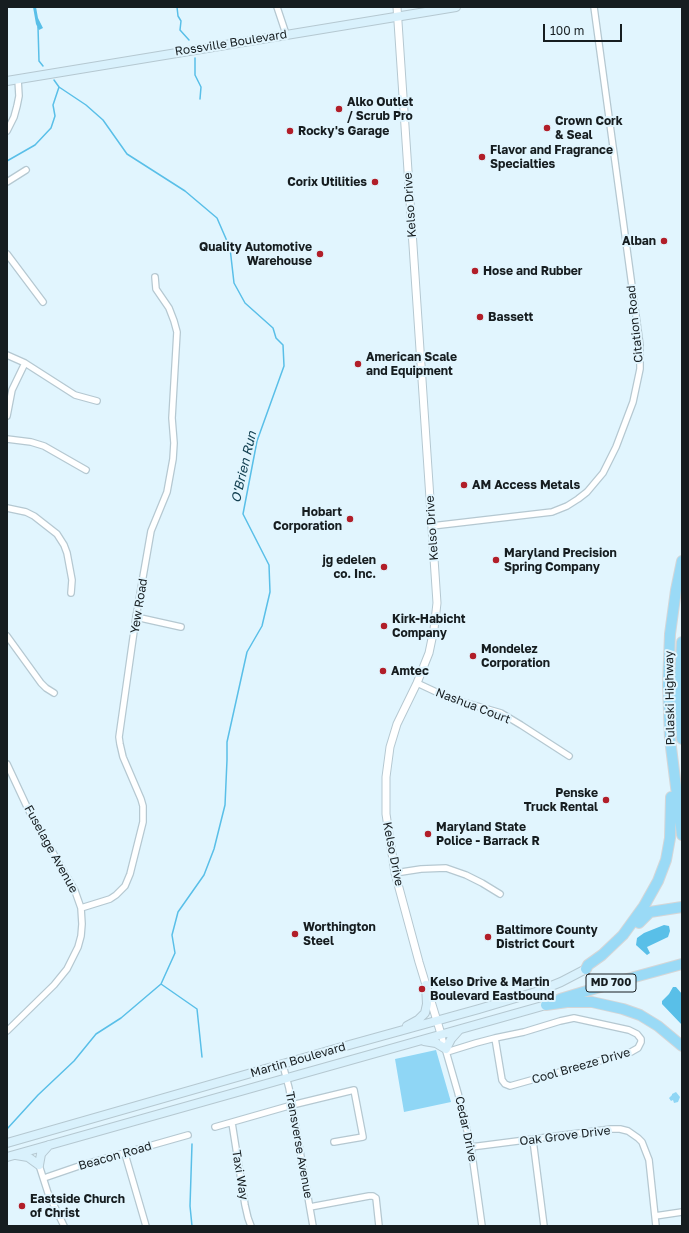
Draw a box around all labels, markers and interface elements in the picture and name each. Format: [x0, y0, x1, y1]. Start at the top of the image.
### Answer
scale bar [545, 16, 624, 42]
text: 100 m [550, 23, 584, 38]
street label: Rossville Boulevard [174, 27, 288, 59]
place label: Alko Outlet / Scrub Pro [347, 95, 413, 123]
marker: Alko Outlet / Scrub Pro [334, 104, 344, 114]
place label: Crown Cork & Seal [555, 114, 623, 142]
marker: Crown Cork & Seal [542, 123, 552, 133]
place label: Rocky's Garage [298, 124, 389, 138]
marker: Rocky's Garage [285, 126, 295, 136]
place label: Flavor and Fragrance Specialties [490, 143, 613, 171]
marker: Flavor and Fragrance Specialties [477, 152, 487, 162]
street label: Kelso Drive [401, 172, 419, 238]
place label: Corix Utilities [287, 175, 367, 189]
marker: Corix Utilities [370, 177, 380, 187]
place label: Alban [622, 234, 656, 248]
marker: Alban [659, 236, 669, 246]
place label: Quality Automotive Warehouse [199, 240, 312, 268]
marker: Quality Automotive Warehouse [315, 249, 325, 259]
place label: Hose and Rubber [483, 264, 583, 278]
marker: Hose and Rubber [470, 266, 480, 276]
street label: Citation Road [624, 285, 646, 363]
place label: Bassett [488, 310, 533, 324]
marker: Bassett [475, 312, 485, 322]
place label: American Scale and Equipment [366, 350, 457, 378]
marker: American Scale and Equipment [353, 359, 363, 369]
water label: O'Brien Run [228, 430, 260, 504]
place label: AM Access Metals [472, 478, 580, 492]
marker: AM Access Metals [459, 480, 469, 490]
street label: Kelso Drive [423, 495, 441, 561]
place label: Hobart Corporation [273, 505, 342, 533]
marker: Hobart Corporation [345, 514, 355, 524]
place label: Maryland Precision Spring Company [504, 546, 617, 574]
place label: jg edelen co. Inc. [322, 553, 376, 581]
marker: Maryland Precision Spring Company [491, 555, 501, 565]
marker: jg edelen co. Inc. [379, 562, 389, 572]
street label: Yew Road [128, 577, 150, 635]
place label: Kirk-Habicht Company [392, 612, 465, 640]
marker: Kirk-Habicht Company [379, 621, 389, 631]
place label: Mondelez Corporation [481, 642, 550, 670]
street label: Pulaski Highway [662, 650, 678, 746]
marker: Mondelez Corporation [468, 651, 478, 661]
place label: Amtec [391, 664, 429, 678]
marker: Amtec [378, 666, 388, 676]
street label: Nashua Court [434, 685, 512, 727]
place label: Penske Truck Rental [524, 786, 598, 814]
marker: Penske Truck Rental [601, 795, 611, 805]
street label: Fuselage Avenue [21, 803, 81, 895]
place label: Maryland State Police - Barrack R [436, 820, 540, 848]
street label: Kelso Drive [380, 821, 406, 887]
marker: Maryland State Police - Barrack R [423, 829, 433, 839]
place label: Worthington Steel [303, 920, 376, 948]
place label: Baltimore County District Court [496, 923, 598, 951]
marker: Worthington Steel [290, 929, 300, 939]
marker: Baltimore County District Court [483, 932, 493, 942]
road number: MD 700 [586, 974, 636, 992]
place label: Kelso Drive & Martin Boulevard Eastbound [430, 975, 554, 1003]
marker: Kelso Drive & Martin Boulevard Eastbound [417, 984, 427, 994]
street label: Martin Boulevard [249, 1040, 347, 1080]
street label: Cool Breeze Drive [530, 1045, 632, 1087]
street label: Transverse Avenue [283, 1090, 315, 1200]
street label: Cedar Drive [452, 1095, 480, 1163]
street label: Oak Grove Drive [519, 1123, 611, 1149]
street label: Beacon Road [77, 1139, 153, 1173]
street label: Taxi Way [229, 1149, 251, 1201]
place label: Eastside Church of Christ [30, 1192, 125, 1220]
marker: Eastside Church of Christ [17, 1201, 27, 1211]

